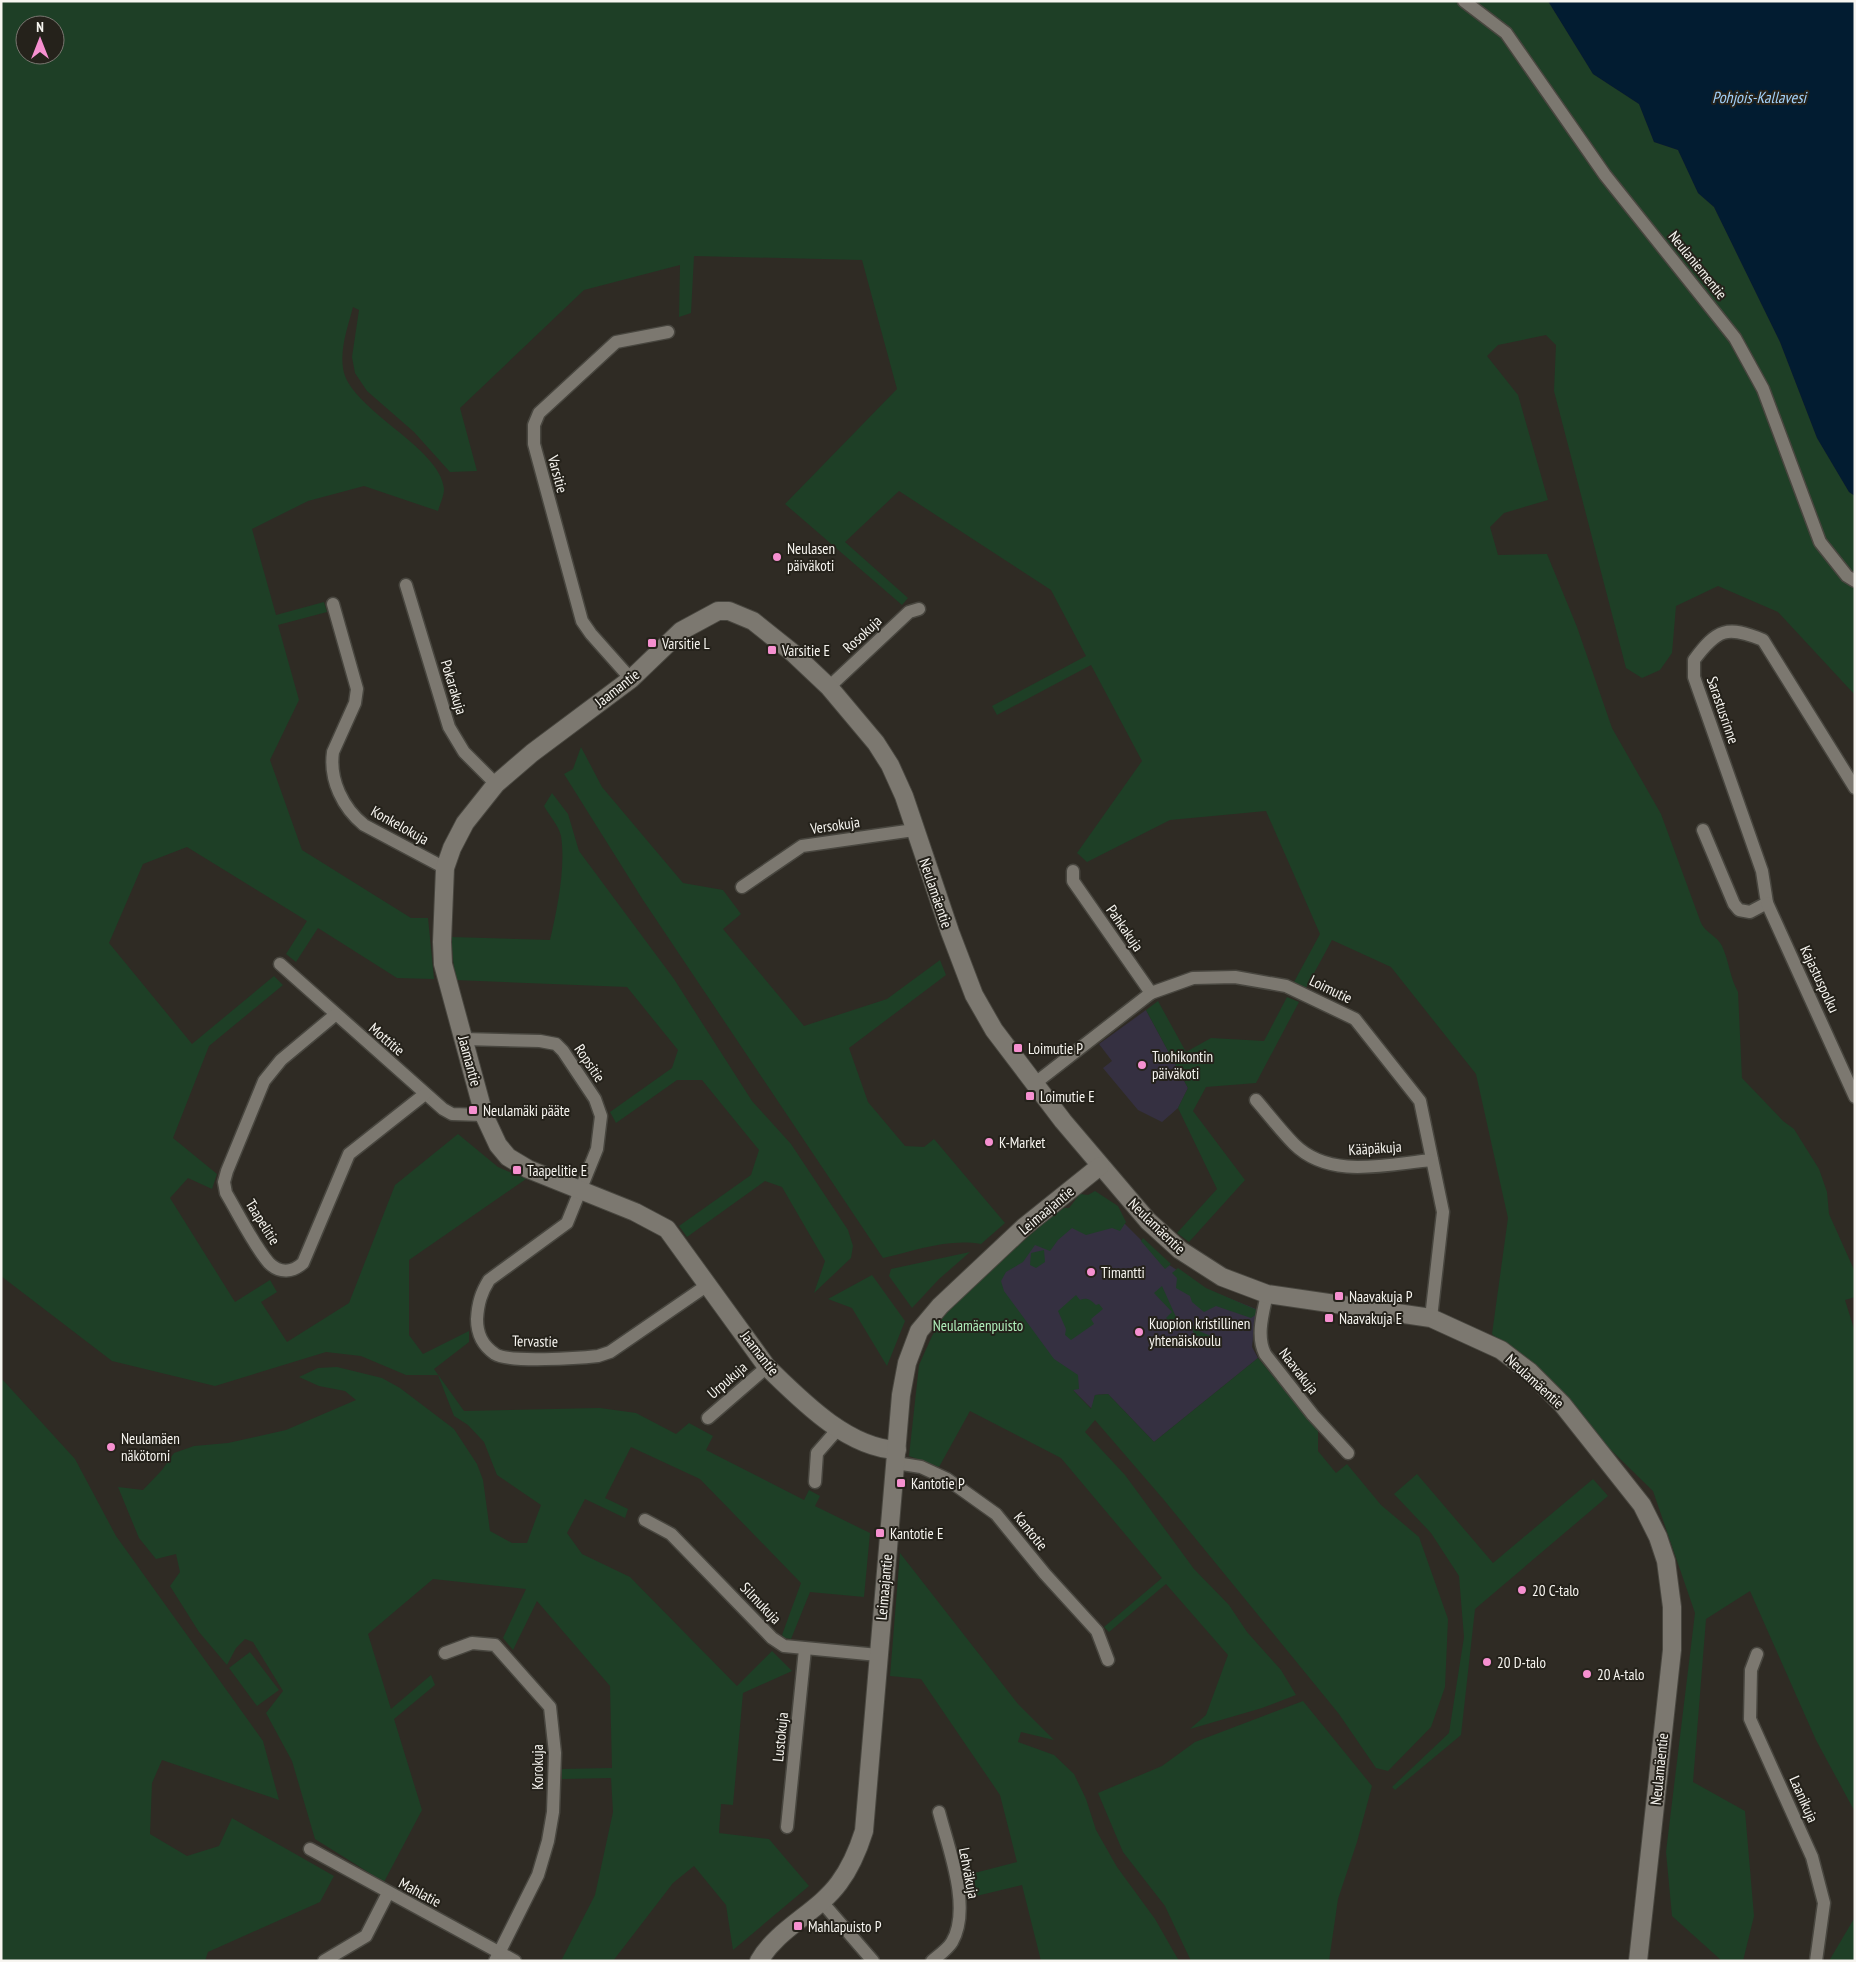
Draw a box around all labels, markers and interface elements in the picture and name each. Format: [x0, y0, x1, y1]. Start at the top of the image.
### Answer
north arrow [15, 15, 65, 65]
text: N [36, 18, 44, 36]
water label: Pohjois-Kallavesi [1712, 87, 1809, 107]
street label: Neulaniementie [1665, 227, 1731, 303]
street label: Varsitie [544, 452, 572, 495]
place label: Neulasen päiväkoti [787, 539, 835, 575]
marker: Neulasen päiväkoti [771, 551, 783, 563]
street label: Rosokuja [839, 611, 885, 657]
place label: Varsitie L [661, 634, 711, 653]
marker: Varsitie L [646, 637, 658, 649]
place label: Varsitie E [781, 641, 830, 660]
marker: Varsitie E [766, 644, 778, 656]
street label: Pokarakuja [437, 657, 471, 717]
street label: Jaamantie [590, 665, 643, 712]
street label: Sarastusrinne [1703, 674, 1743, 746]
street label: Konkelokuja [368, 801, 432, 849]
street label: Versokuja [808, 812, 861, 838]
street label: Neulamäentie [915, 856, 957, 930]
street label: Pahkakuja [1102, 901, 1148, 955]
street label: Kajastuspolku [1796, 942, 1844, 1016]
street label: Loimutie [1307, 971, 1355, 1007]
street label: Mottitie [365, 1018, 409, 1060]
street label: Jaamantie [454, 1033, 486, 1088]
place label: Loimutie P [1028, 1039, 1083, 1058]
street label: Ropsitie [571, 1040, 609, 1086]
marker: Loimutie P [1012, 1042, 1024, 1054]
place label: Tuohikontin päiväkoti [1152, 1047, 1213, 1083]
marker: Tuohikontin päiväkoti [1136, 1059, 1148, 1071]
place label: Loimutie E [1040, 1087, 1095, 1106]
marker: Loimutie E [1024, 1090, 1036, 1102]
place label: Neulamäki pääte [483, 1101, 570, 1120]
marker: Neulamäki pääte [467, 1104, 479, 1116]
place label: K-Market [999, 1133, 1045, 1152]
marker: K-Market [983, 1136, 995, 1148]
street label: Kääpäkuja [1348, 1137, 1402, 1159]
place label: Taapelitie E [527, 1161, 587, 1180]
marker: Taapelitie E [511, 1164, 523, 1176]
street label: Leimaajantie [1015, 1181, 1077, 1239]
street label: Neulamäentie [1124, 1194, 1190, 1258]
street label: Taapelitie [242, 1196, 284, 1248]
place label: Timantti [1101, 1263, 1145, 1282]
marker: Timantti [1085, 1266, 1097, 1278]
place label: Naavakuja P [1349, 1287, 1413, 1306]
marker: Naavakuja P [1333, 1290, 1345, 1302]
place label: Naavakuja E [1339, 1309, 1402, 1328]
marker: Naavakuja E [1323, 1312, 1335, 1324]
place label: Kuopion kristillinen yhtenäiskoulu [1149, 1314, 1250, 1350]
park label: Neulamäenpuisto [933, 1316, 1023, 1335]
street label: Jaamantie [736, 1326, 783, 1379]
marker: Kuopion kristillinen yhtenäiskoulu [1133, 1326, 1145, 1338]
street label: Tervastie [512, 1331, 558, 1351]
street label: Naavakuja [1275, 1344, 1323, 1398]
street label: Neulamäentie [1502, 1350, 1568, 1412]
street label: Urpukuja [703, 1358, 751, 1402]
place label: Neulamäen näkötorni [121, 1429, 180, 1465]
marker: Neulamäen näkötorni [105, 1441, 117, 1453]
place label: Kantotie P [911, 1474, 965, 1493]
marker: Kantotie P [895, 1477, 907, 1489]
street label: Kantotie [1010, 1508, 1052, 1554]
place label: Kantotie E [890, 1524, 943, 1543]
marker: Kantotie E [874, 1527, 886, 1539]
street label: Leimaajantie [872, 1553, 896, 1621]
street label: Silmukuja [736, 1578, 786, 1628]
place label: 20 C-talo [1532, 1581, 1579, 1600]
marker: 20 C-talo [1516, 1584, 1528, 1596]
place label: 20 D-talo [1497, 1653, 1546, 1672]
marker: 20 D-talo [1481, 1656, 1493, 1668]
place label: 20 A-talo [1597, 1665, 1644, 1684]
marker: 20 A-talo [1581, 1668, 1593, 1680]
street label: Lustokuja [768, 1711, 792, 1763]
street label: Neulamäentie [1646, 1732, 1672, 1806]
street label: Korokuja [528, 1744, 547, 1790]
street label: Laanikuja [1785, 1773, 1823, 1825]
street label: Lehväkuja [955, 1846, 983, 1900]
street label: Mahlatie [396, 1873, 444, 1911]
place label: Mahlapuisto P [808, 1917, 882, 1936]
marker: Mahlapuisto P [792, 1920, 804, 1932]

